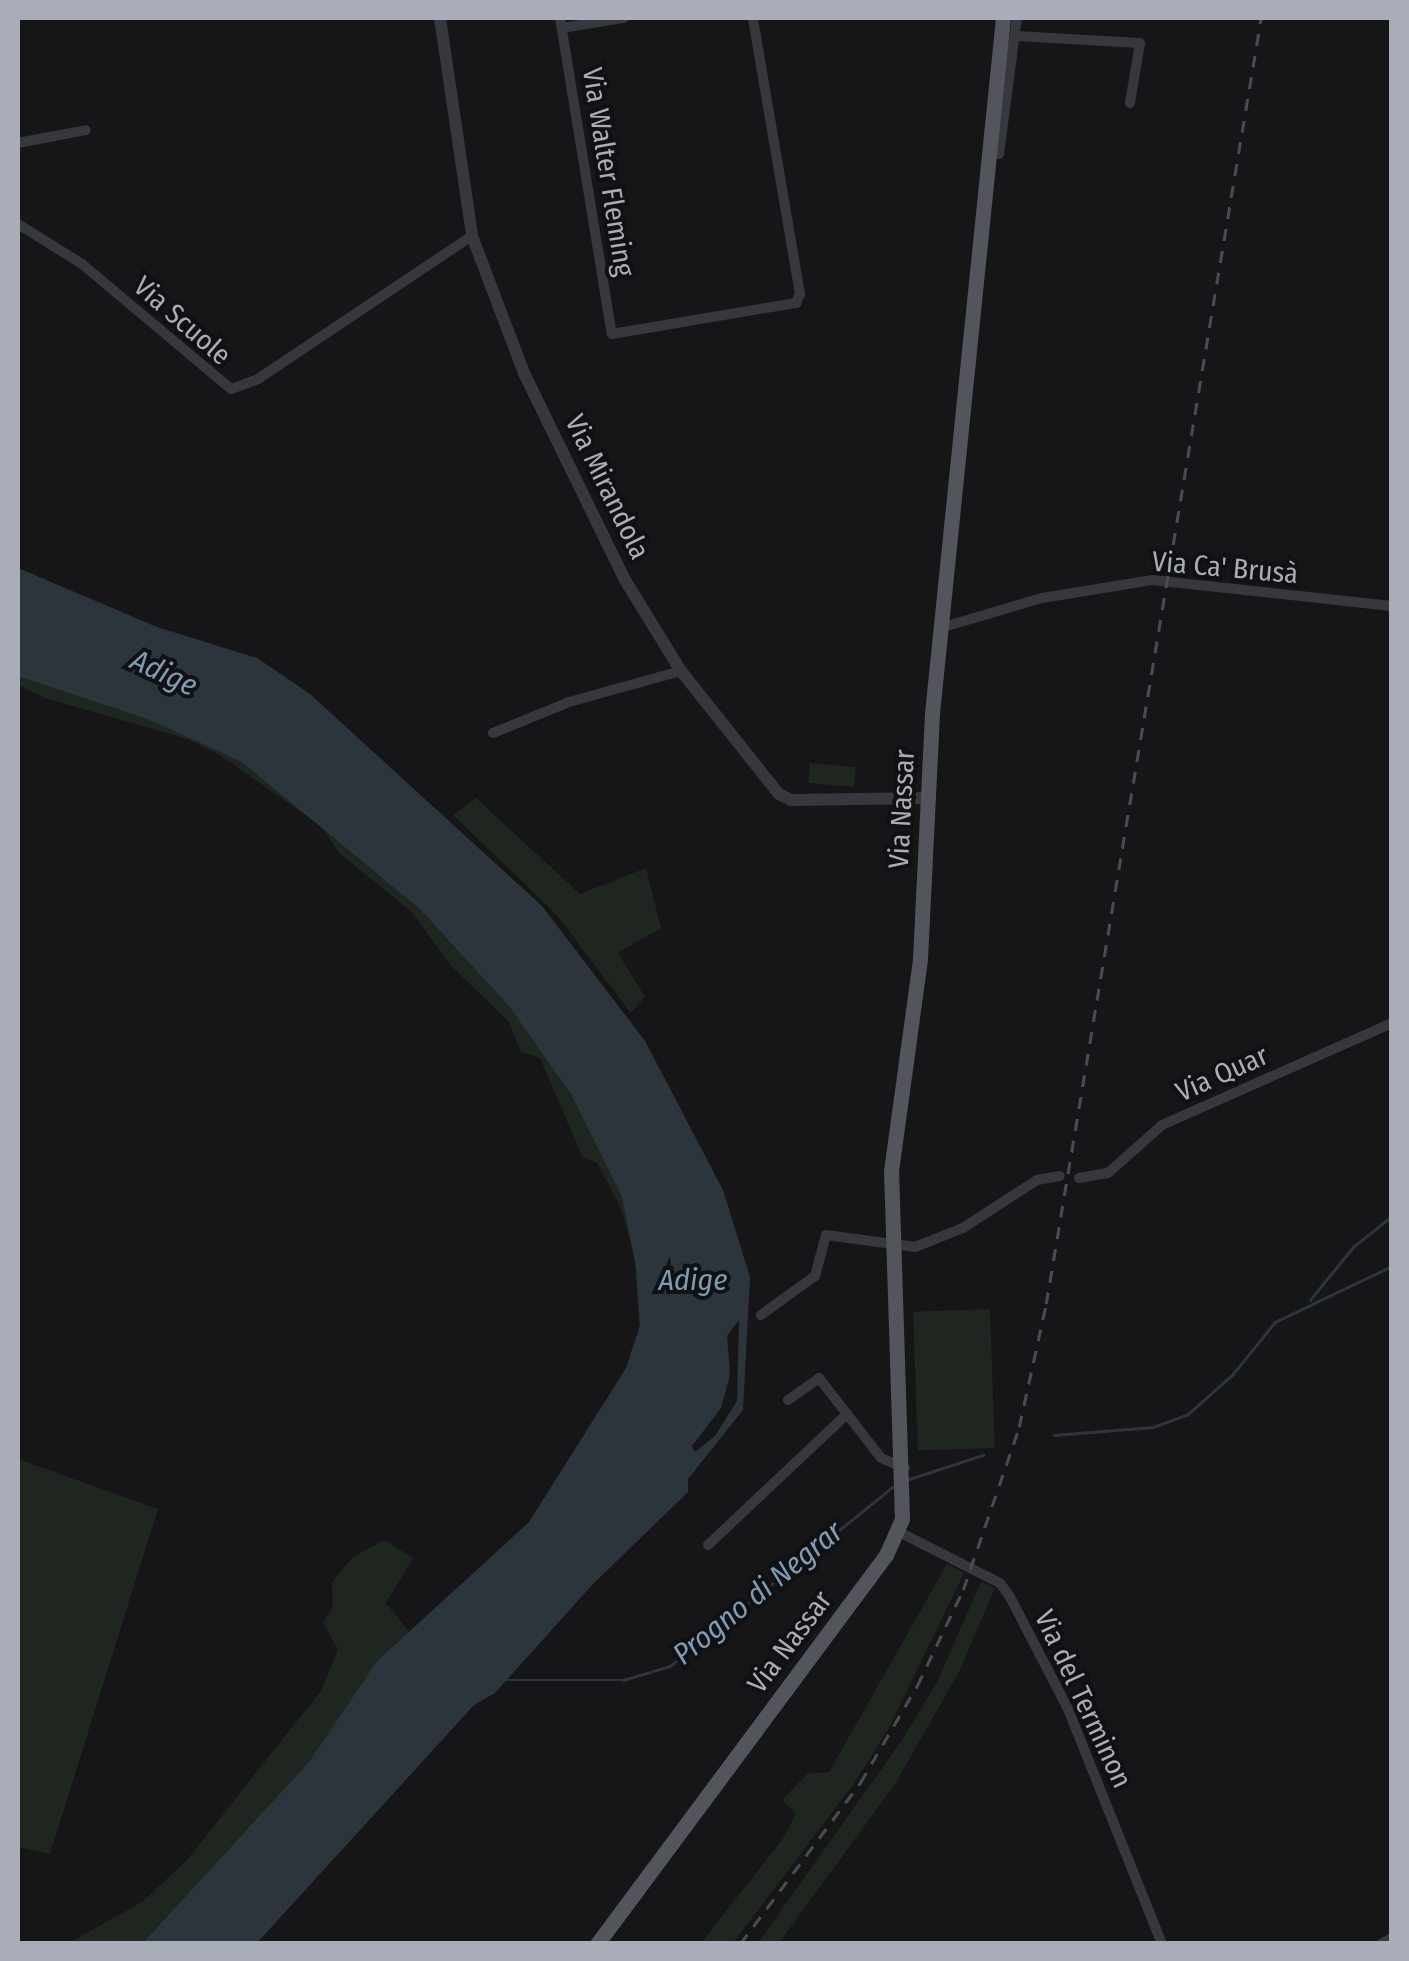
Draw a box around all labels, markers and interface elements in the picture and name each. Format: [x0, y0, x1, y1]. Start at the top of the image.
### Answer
street label: Via Walter Fleming [575, 65, 641, 279]
street label: Via Scuole [127, 270, 237, 372]
street label: Via Mirandola [558, 409, 656, 565]
street label: Via Ca' Brusà [1151, 545, 1299, 591]
water label: Adige [125, 642, 203, 704]
street label: Via Nassar [882, 749, 922, 869]
street label: Via Quar [1171, 1039, 1273, 1109]
water label: Adige [658, 1262, 728, 1298]
water label: Progno di Negrar [666, 1514, 850, 1672]
street label: Via Nassar [741, 1584, 839, 1700]
street label: Via del Terminon [1027, 1605, 1139, 1793]

